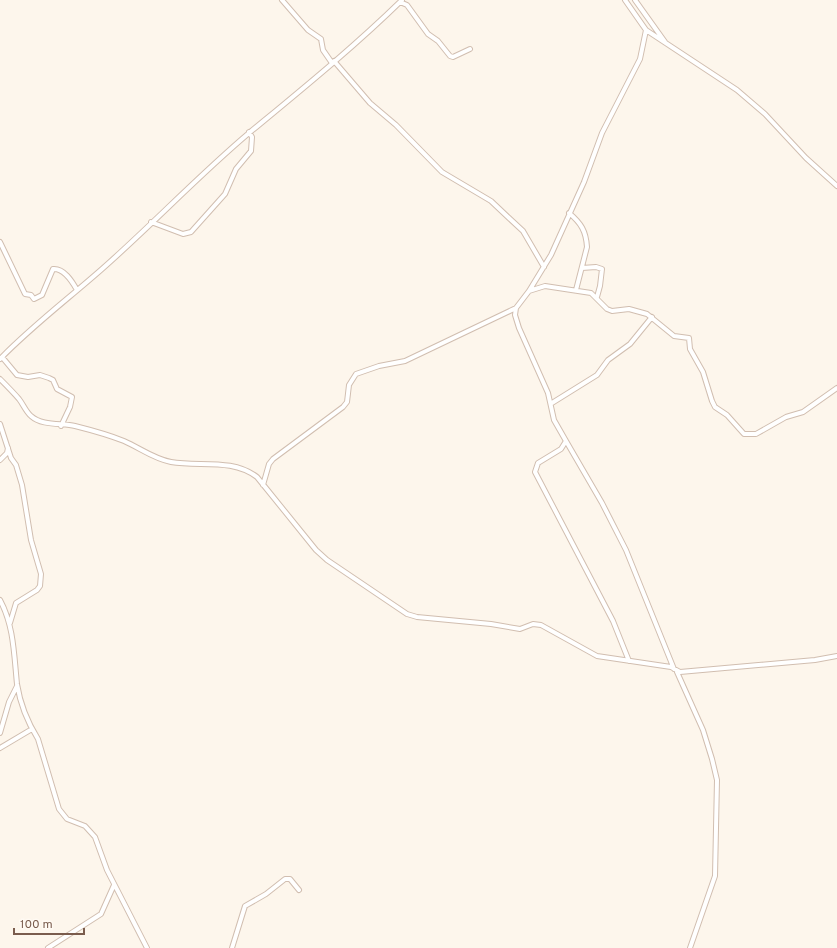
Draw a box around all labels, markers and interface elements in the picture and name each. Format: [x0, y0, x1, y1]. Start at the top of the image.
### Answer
scale bar [14, 910, 84, 936]
text: 100 m [20, 917, 53, 933]

